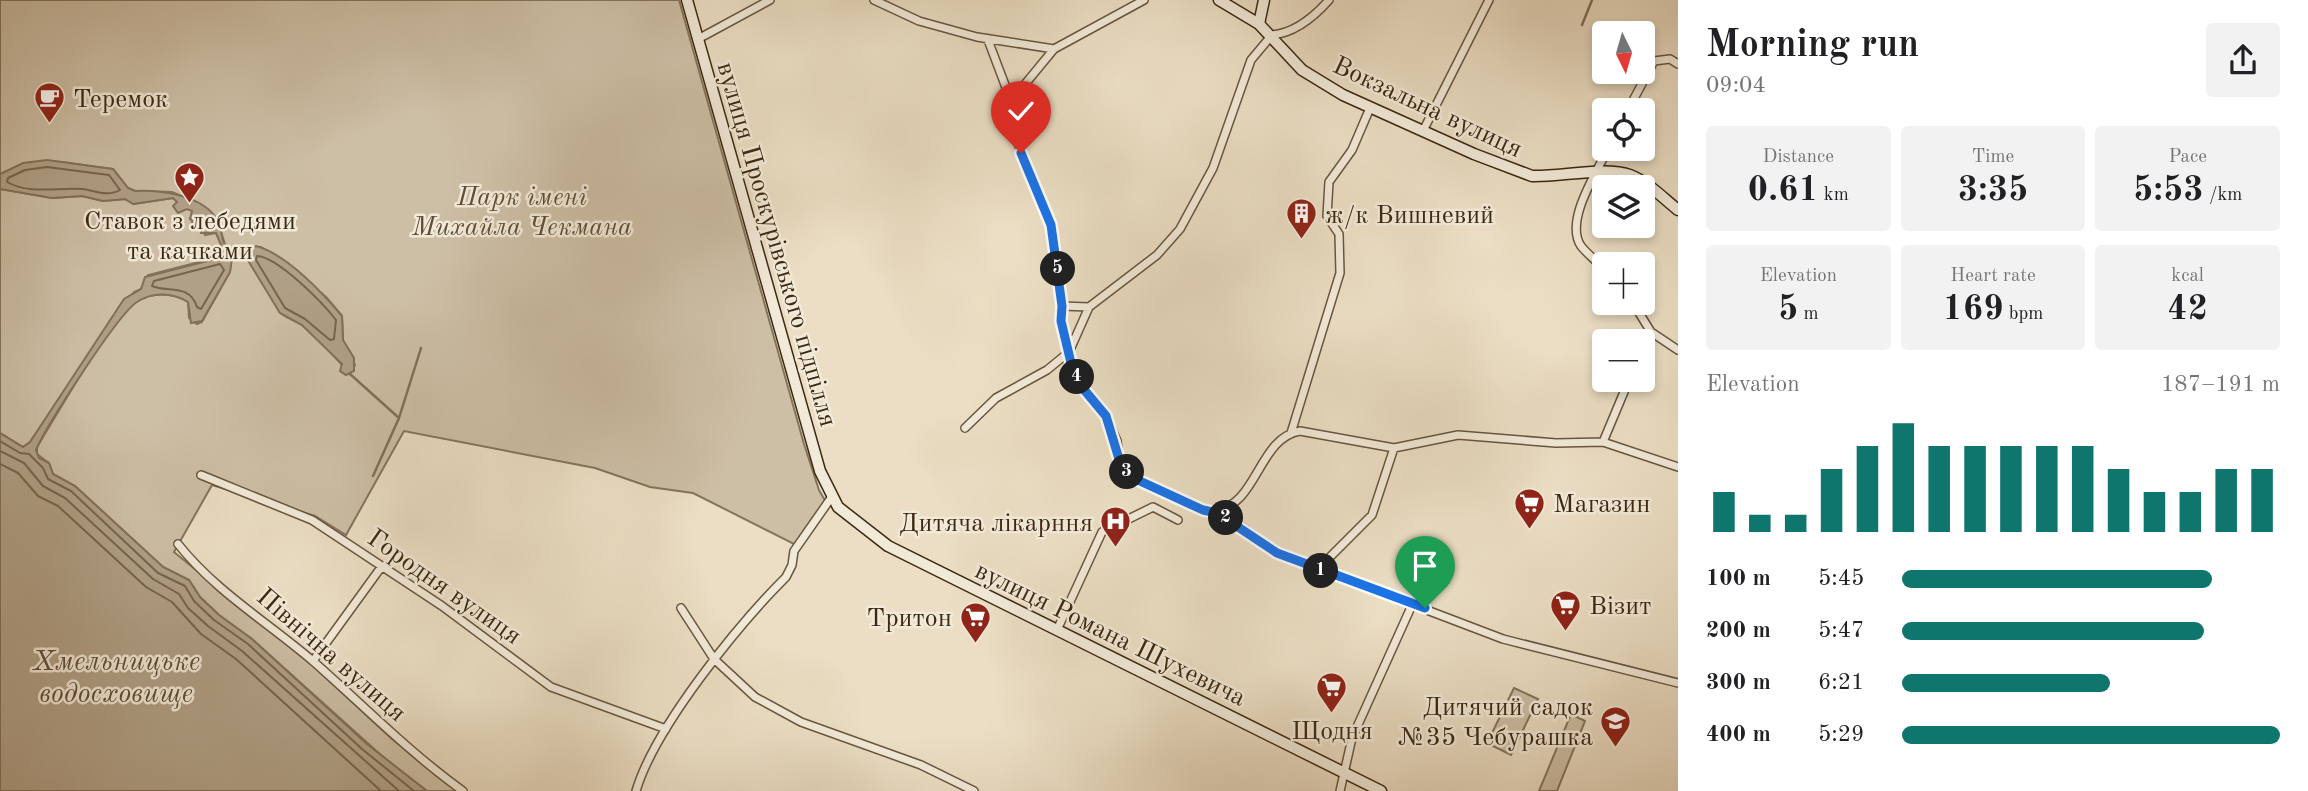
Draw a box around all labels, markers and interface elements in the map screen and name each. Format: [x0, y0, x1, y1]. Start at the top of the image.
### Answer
north arrow [1592, 21, 1656, 84]
map controls [1592, 21, 1655, 392]
button: share [2206, 23, 2280, 97]
text: Morning run [1706, 27, 1919, 65]
street label: Вокзальна вулиця [1328, 53, 1526, 163]
street label: вулиця Проскурівського підпілля [711, 59, 841, 430]
text: 09:04 [1706, 74, 1766, 97]
cafe icon: Теремок [33, 81, 67, 125]
pin [991, 81, 1051, 153]
place label: Теремок [73, 87, 168, 113]
icon: check [1002, 92, 1040, 130]
button: locate [1592, 98, 1655, 161]
text: Distance [1763, 148, 1834, 167]
text: Time [1972, 148, 2014, 167]
text: Pace [2168, 148, 2207, 167]
place icon: Ставок з лебедями та качками [173, 160, 207, 204]
text: 0.61 [1748, 173, 1819, 208]
text: 3:35 [1958, 173, 2028, 208]
text: 5:53 [2133, 173, 2204, 208]
button: layers [1592, 175, 1655, 238]
park label: Парк імені Михайла Чекмана [411, 185, 632, 241]
text: km [1819, 186, 1849, 205]
text: /km [2204, 186, 2242, 205]
building icon: ж/к Вишневий [1285, 197, 1319, 241]
place label: ж/к Вишневий [1325, 203, 1494, 229]
place label: Ставок з лебедями та качками [84, 209, 296, 265]
pin: 5 [1040, 252, 1076, 286]
button: + [1592, 252, 1655, 315]
text: 5 [1052, 259, 1063, 278]
text: Elevation [1760, 267, 1837, 286]
text: Heart rate [1950, 267, 2036, 286]
text: kcal [2171, 267, 2204, 286]
text: 5 [1778, 292, 1798, 327]
text: 169 [1943, 292, 2003, 327]
text: 42 [2167, 292, 2208, 327]
text: m [1798, 305, 1819, 324]
text: bpm [2003, 305, 2043, 324]
button: − [1592, 329, 1655, 392]
pin: 4 [1060, 360, 1094, 394]
text: 4 [1071, 367, 1082, 386]
text: Elevation [1706, 373, 1800, 396]
text: 187–191 m [2161, 373, 2280, 396]
pin: 3 [1110, 454, 1144, 490]
text: 3 [1121, 462, 1132, 481]
supermarket icon: Магазин [1513, 486, 1547, 530]
place label: Магазин [1553, 492, 1651, 518]
pin: 2 [1208, 500, 1244, 536]
hospital icon: Дитяча лікарння [1099, 505, 1133, 549]
text: 2 [1220, 508, 1231, 527]
place label: Дитяча лікарння [899, 511, 1093, 537]
street label: Городня вулиця [362, 525, 525, 650]
pin [1395, 536, 1455, 608]
icon: arrive [1406, 547, 1444, 585]
pin: 1 [1304, 554, 1338, 588]
street label: вулиця Романа Шухевича [971, 558, 1250, 712]
text: 1 [1315, 561, 1326, 580]
text: 100 m [1706, 567, 1771, 590]
text: 5:45 [1818, 567, 1864, 590]
street label: Північна вулиця [251, 584, 410, 727]
supermarket icon: Візит [1549, 588, 1583, 632]
place label: Візит [1589, 594, 1652, 620]
supermarket icon: Тритон [958, 600, 992, 644]
place label: Тритон [867, 606, 952, 632]
text: 200 m [1706, 619, 1771, 642]
text: 5:47 [1818, 619, 1864, 642]
water label: Хмельницьке водосховище [32, 649, 200, 709]
supermarket icon: Щодня [1315, 670, 1349, 714]
text: 300 m [1706, 671, 1771, 694]
text: 6:21 [1818, 671, 1864, 694]
place label: Дитячий садок №35 Чебурашка [1398, 695, 1593, 751]
school or university icon: Дитячий садок №35 Чебурашка [1599, 704, 1633, 748]
place label: Щодня [1291, 719, 1373, 745]
text: 400 m [1706, 723, 1771, 746]
text: 5:29 [1818, 723, 1864, 746]

